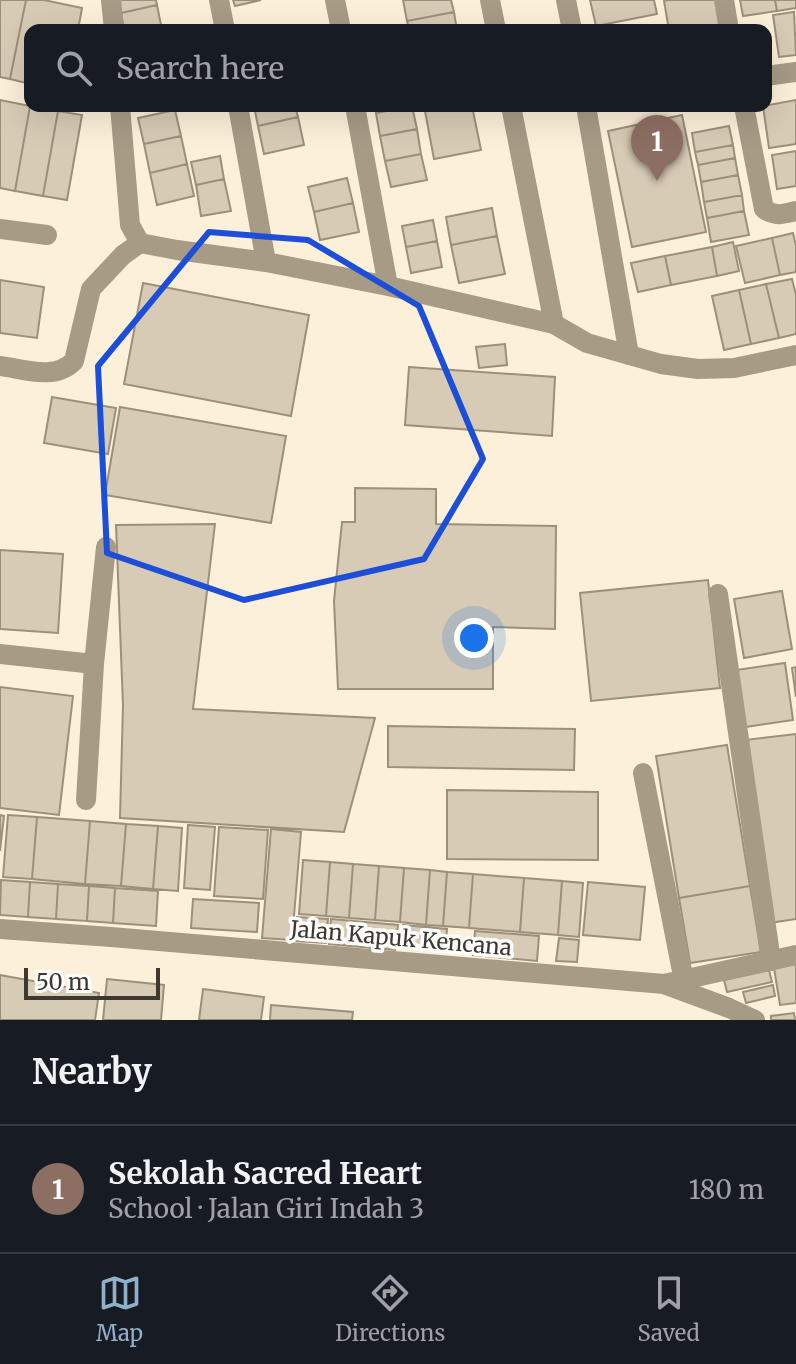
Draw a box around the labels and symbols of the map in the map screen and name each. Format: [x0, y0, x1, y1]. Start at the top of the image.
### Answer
pin: 1 [631, 115, 683, 181]
your location [454, 618, 494, 658]
street label: Jalan Kapuk Kencana [288, 914, 513, 962]
scale bar [24, 964, 160, 1000]

